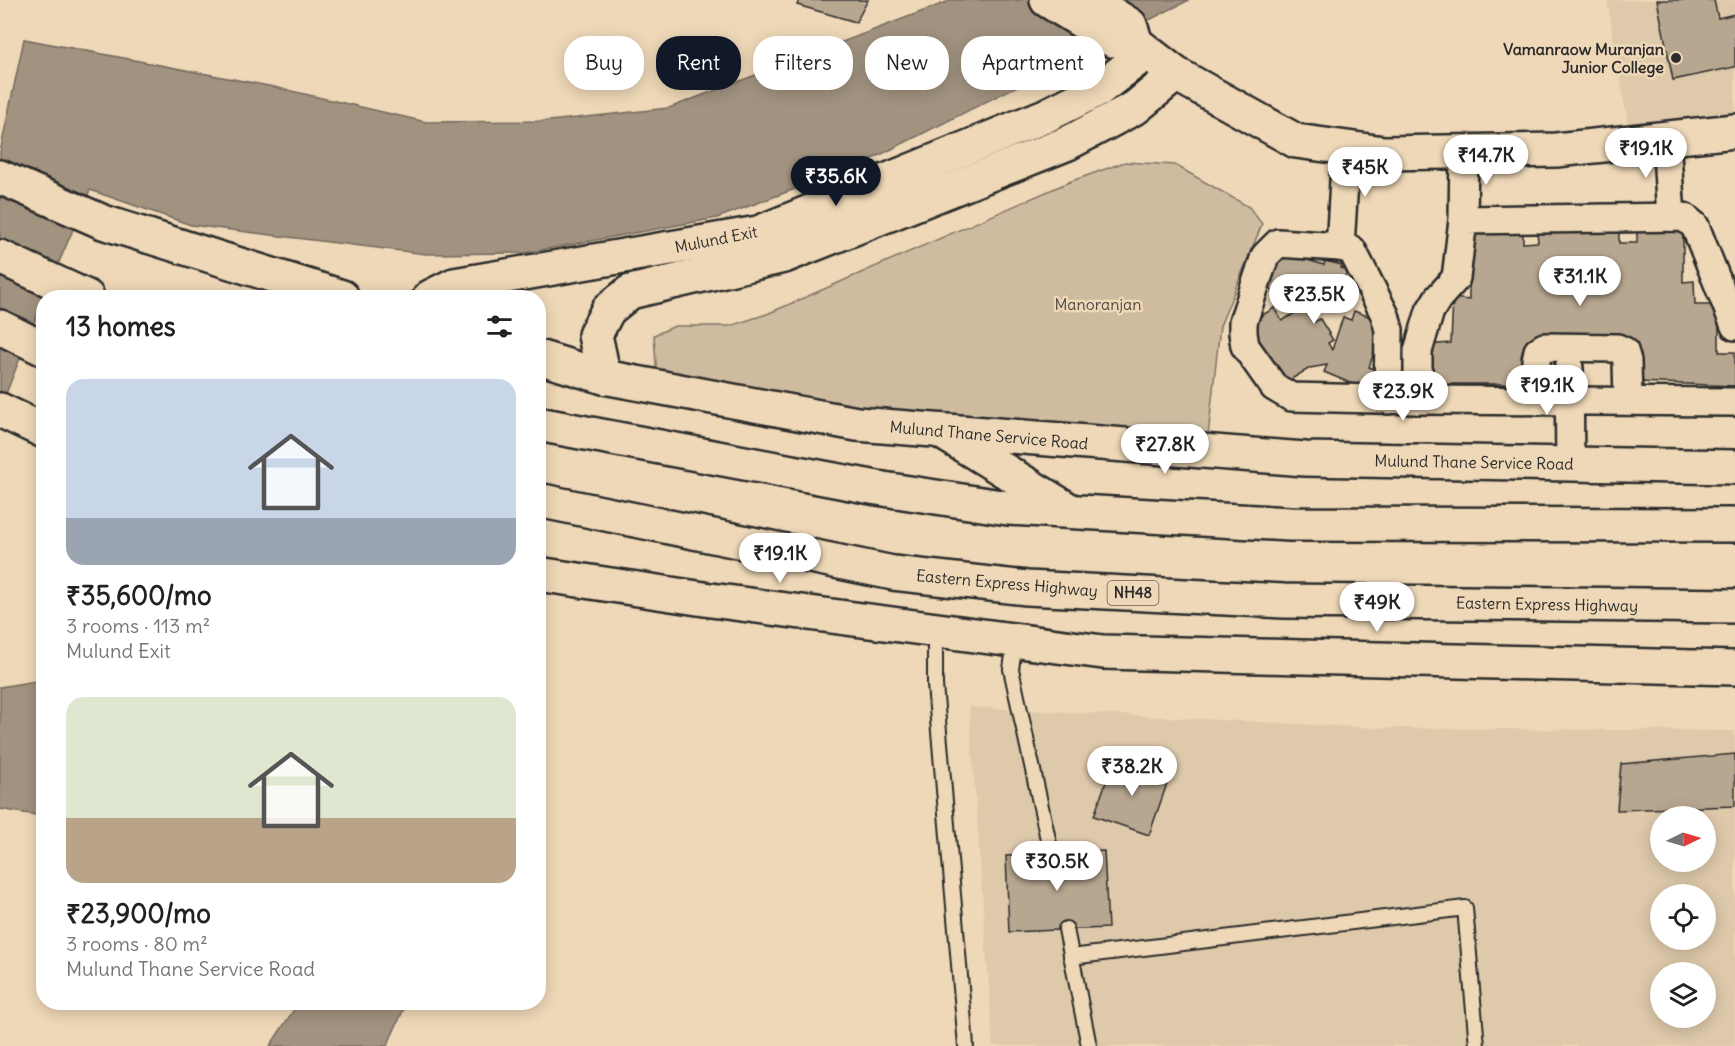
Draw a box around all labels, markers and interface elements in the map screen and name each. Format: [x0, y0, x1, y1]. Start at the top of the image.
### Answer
chip: Buy [564, 36, 644, 90]
chip: Rent [656, 36, 741, 90]
chip: Filters [753, 36, 853, 90]
chip: New [865, 36, 949, 90]
chip: Apartment [961, 36, 1105, 90]
place label: Vamanraow Muranjan Junior College [1503, 39, 1664, 78]
marker: Vamanraow Muranjan Junior College [1669, 51, 1683, 65]
pin: ₹19.1K [1597, 128, 1695, 179]
pin: ₹14.7K [1437, 135, 1535, 186]
text: ₹19.1K [1619, 135, 1673, 160]
text: ₹14.7K [1457, 142, 1515, 167]
pin: ₹45K [1329, 147, 1401, 198]
text: ₹45K [1342, 154, 1388, 179]
pin: ₹35.6K [787, 156, 885, 207]
text: ₹35.6K [805, 163, 867, 188]
street label: Mulund Exit [673, 221, 760, 257]
pin: ₹31.1K [1531, 256, 1629, 307]
text: ₹31.1K [1553, 263, 1607, 288]
pin: ₹23.5K [1265, 274, 1363, 325]
text: ₹23.5K [1283, 281, 1345, 306]
park label: Manoranjan [1055, 294, 1141, 314]
text: 13 homes [66, 310, 176, 343]
icon: filters [483, 310, 516, 343]
pin: ₹19.1K [1498, 365, 1596, 416]
pin: ₹23.9K [1354, 371, 1452, 422]
text: ₹19.1K [1520, 372, 1574, 397]
text: ₹23.9K [1372, 378, 1434, 403]
street label: Mulund Thane Service Road [889, 416, 1089, 454]
icon: home [237, 418, 345, 526]
pin: ₹27.8K [1116, 424, 1214, 475]
text: ₹27.8K [1135, 431, 1195, 456]
street label: Mulund Thane Service Road [1374, 450, 1574, 474]
pin: ₹19.1K [731, 533, 829, 584]
text: ₹19.1K [753, 540, 807, 565]
street label: Eastern Express Highway [915, 565, 1099, 601]
text: ₹35,600/mo [66, 579, 212, 612]
road number: NH48 [1108, 581, 1158, 605]
pin: ₹49K [1341, 582, 1413, 633]
text: ₹49K [1354, 589, 1400, 614]
street label: Eastern Express Highway [1456, 592, 1638, 616]
text: 3 rooms · 113 m² [66, 613, 210, 638]
text: Mulund Exit [66, 638, 171, 663]
icon: home [237, 736, 345, 844]
pin: ₹38.2K [1083, 746, 1181, 797]
text: ₹38.2K [1101, 753, 1163, 778]
north arrow [1650, 806, 1716, 872]
map controls [1650, 806, 1716, 1028]
pin: ₹30.5K [1008, 841, 1106, 892]
text: ₹30.5K [1025, 848, 1089, 873]
button: locate [1650, 884, 1716, 950]
text: ₹23,900/mo [66, 897, 211, 930]
text: 3 rooms · 80 m² [66, 931, 208, 956]
text: Mulund Thane Service Road [66, 956, 315, 981]
button: layers [1650, 962, 1716, 1028]

